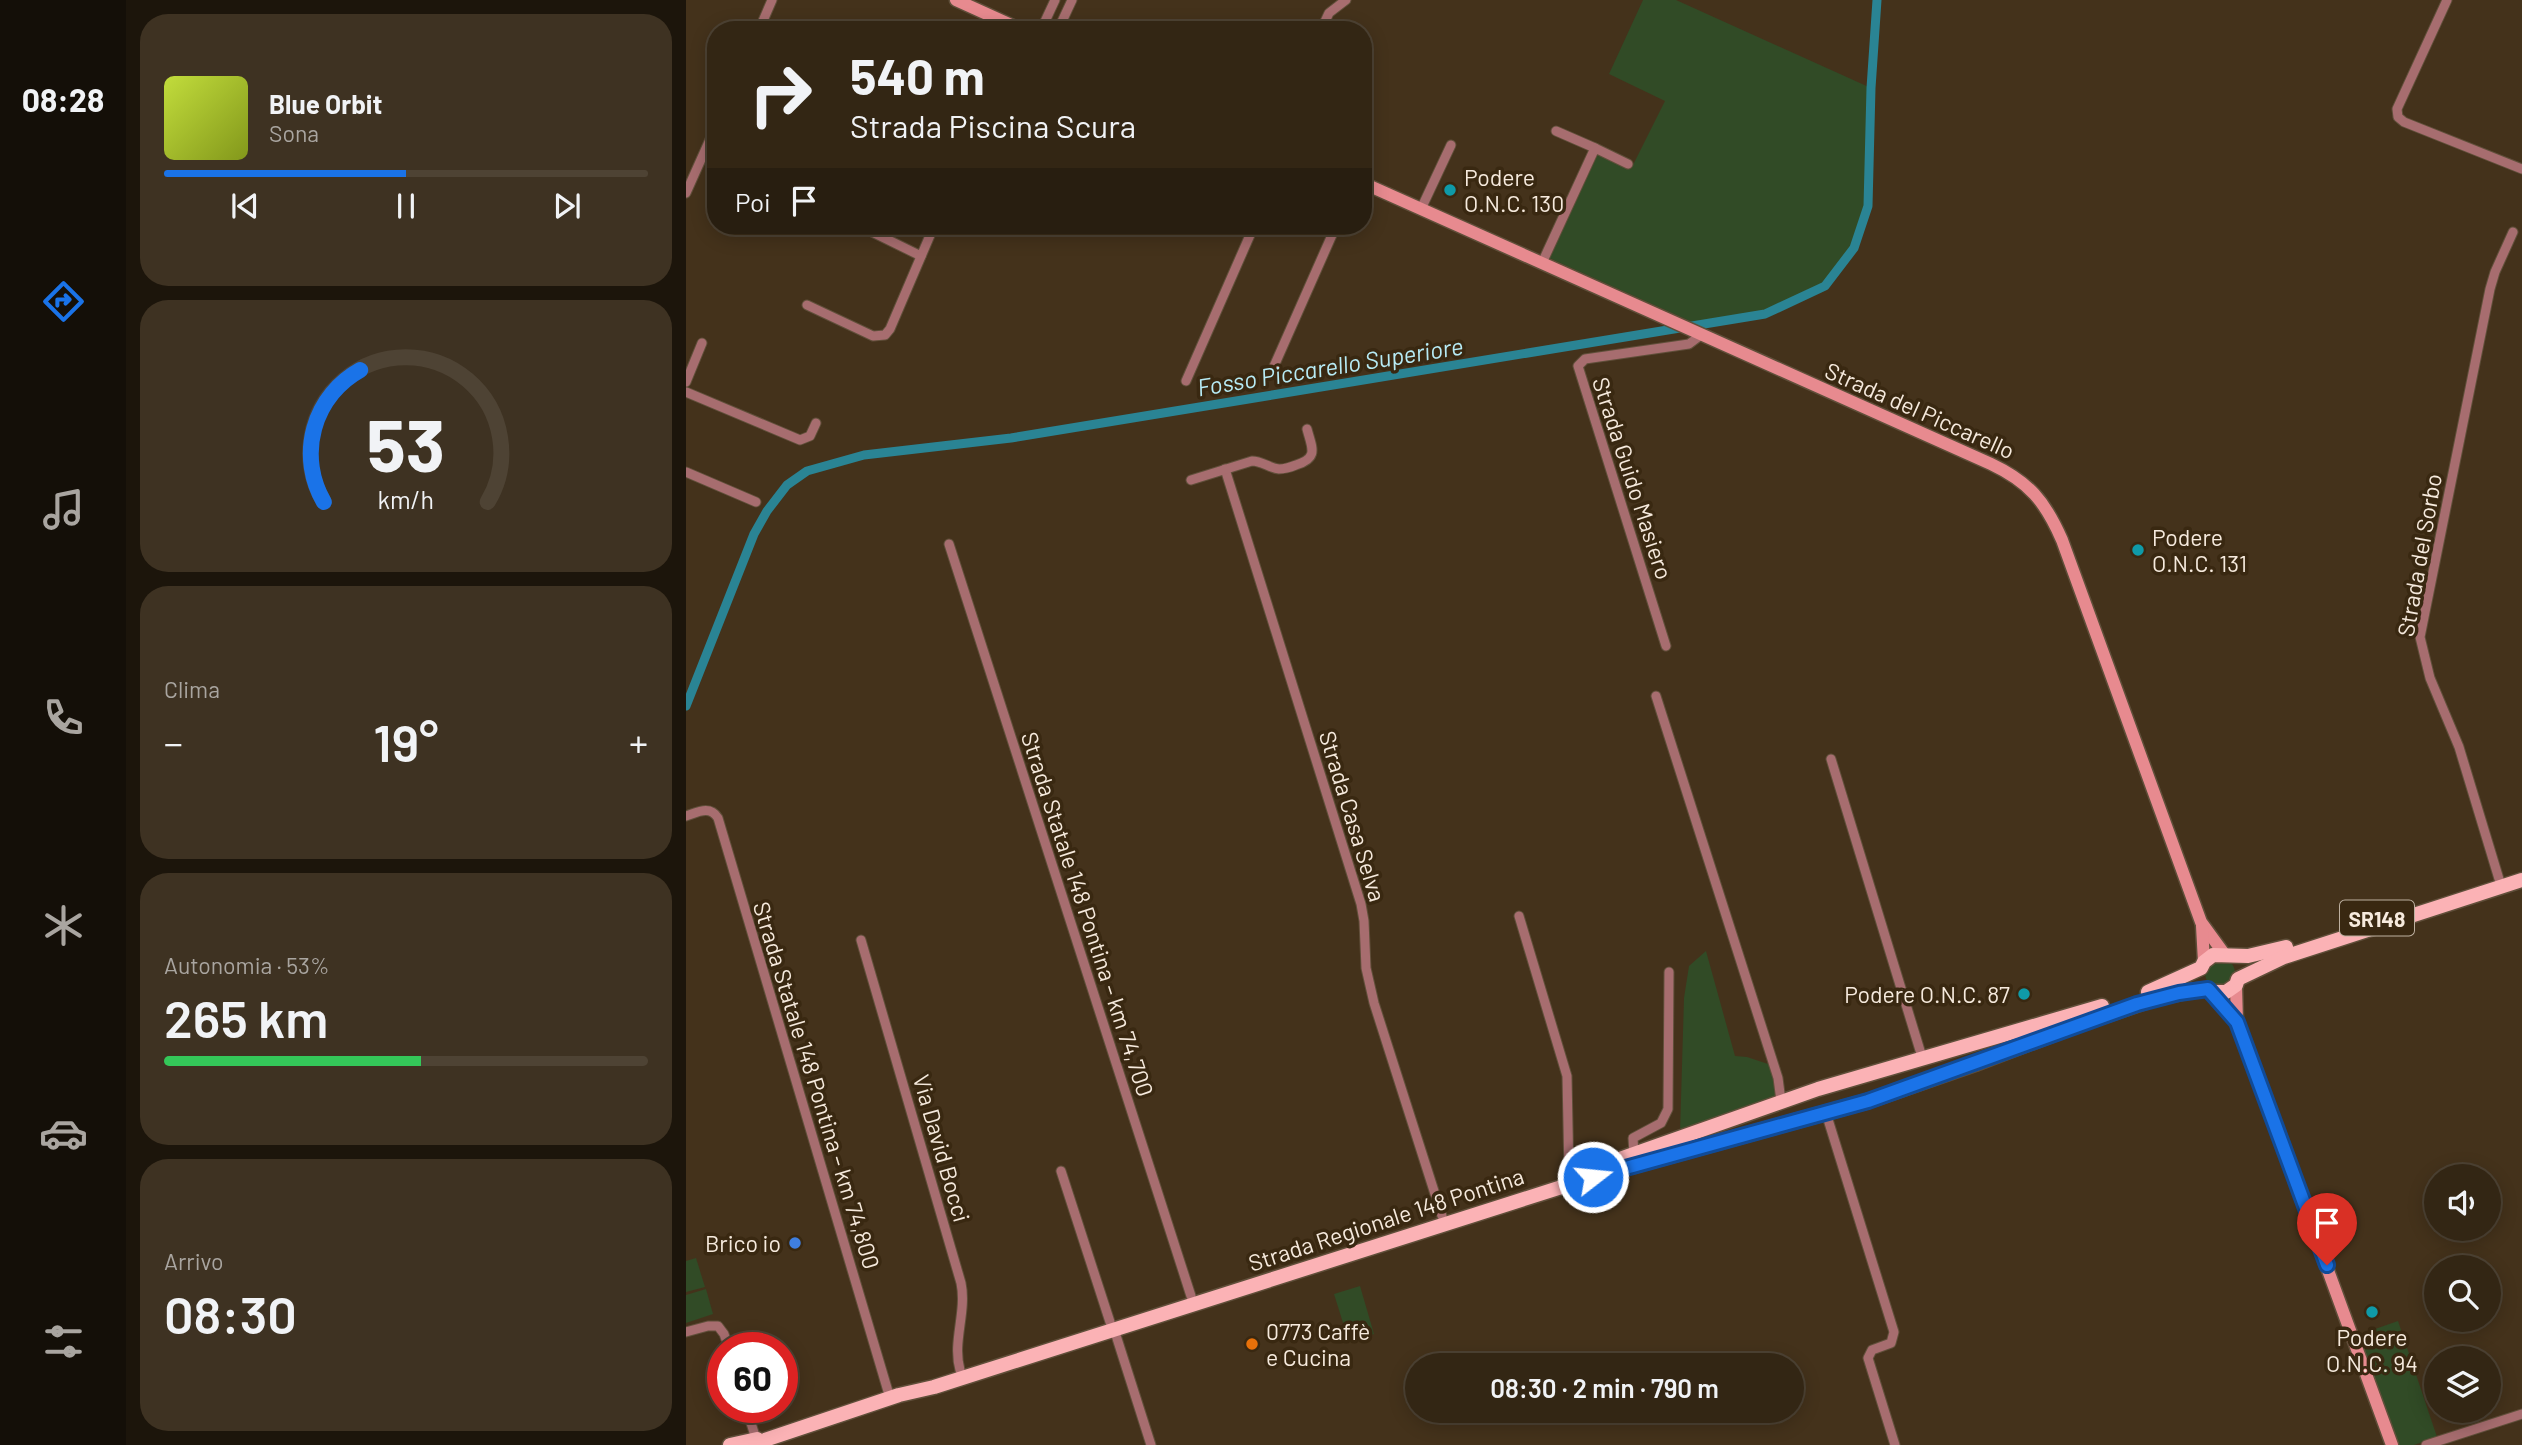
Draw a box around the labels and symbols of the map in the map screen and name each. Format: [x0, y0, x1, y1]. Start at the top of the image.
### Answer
place label: Podere O.N.C. 130 [1464, 163, 1564, 217]
marker: Podere O.N.C. 130 [1442, 182, 1458, 198]
water label: Fosso Piccarello Superiore [1195, 331, 1465, 401]
street label: Strada del Piccarello [1821, 356, 2019, 464]
street label: Strada Guido Masiero [1587, 373, 1679, 583]
street label: Strada del Sorbo [2391, 471, 2447, 639]
place label: Podere O.N.C. 131 [2152, 523, 2247, 577]
marker: Podere O.N.C. 131 [2130, 542, 2146, 558]
street label: Strada Casa Selva [1314, 727, 1392, 905]
street label: Strada Statale 148 Pontina – km 74,700 [1016, 728, 1160, 1100]
street label: Strada Statale 148 Pontina – km 74,800 [748, 898, 886, 1272]
road number: SR148 [2340, 900, 2414, 936]
place label: Podere O.N.C. 87 [1844, 980, 2010, 1008]
marker: Podere O.N.C. 87 [2016, 986, 2032, 1002]
street label: Via David Bocci [908, 1071, 976, 1225]
position arrow [1556, 1140, 1630, 1214]
street label: Strada Regionale 148 Pontina [1245, 1161, 1527, 1277]
pin [2297, 1193, 2357, 1265]
place label: Brico io [705, 1229, 781, 1257]
marker: Brico io [787, 1235, 803, 1251]
marker: Podere O.N.C. 94 [2364, 1304, 2380, 1320]
place label: 0773 Caffè e Cucina [1266, 1317, 1370, 1371]
place label: Podere O.N.C. 94 [2326, 1323, 2418, 1377]
speed limit sign: 60 [707, 1332, 798, 1423]
marker: 0773 Caffè e Cucina [1244, 1336, 1260, 1352]

